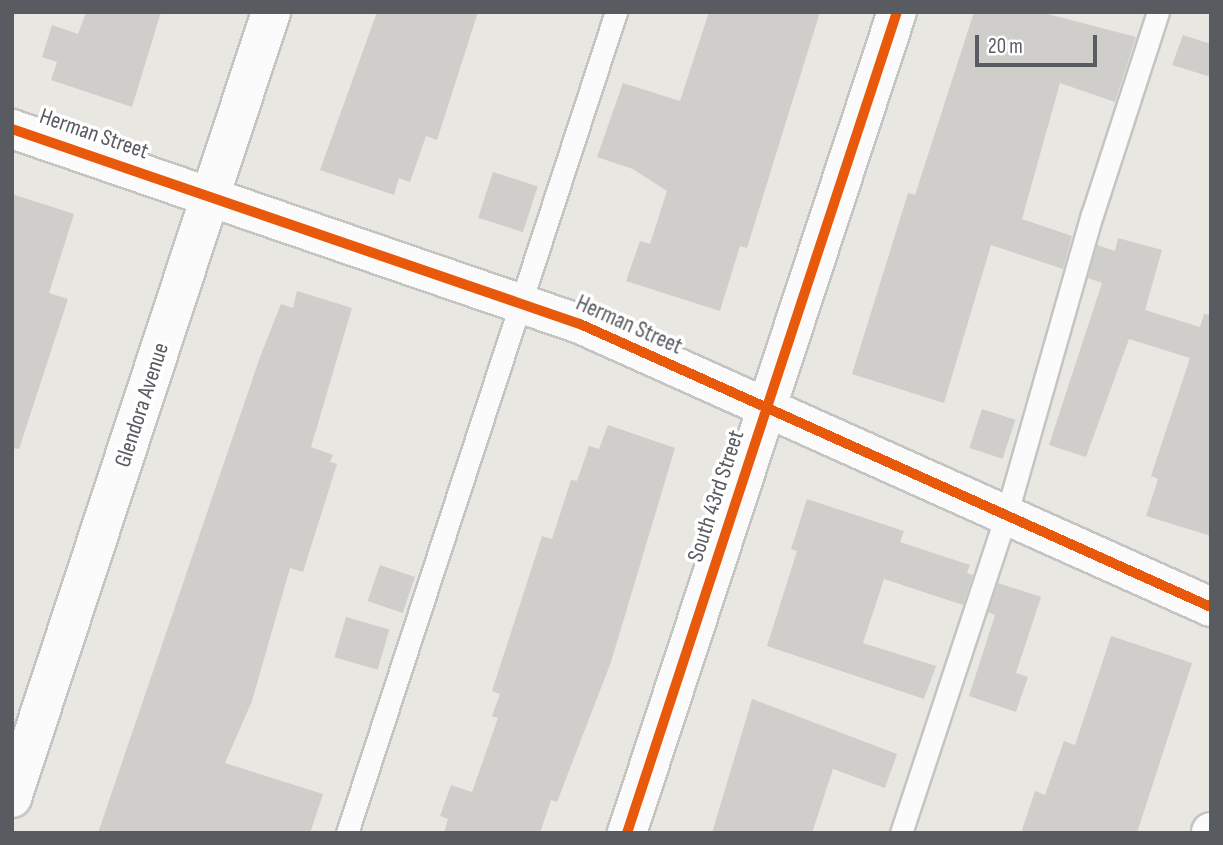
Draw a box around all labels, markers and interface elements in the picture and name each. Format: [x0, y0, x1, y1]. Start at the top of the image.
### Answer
scale bar [978, 21, 1100, 65]
text: 20 m [988, 34, 1023, 59]
street label: Herman Street [36, 103, 152, 165]
street label: Herman Street [572, 289, 686, 361]
street label: Glendora Avenue [109, 339, 175, 471]
street label: South 43rd Street [682, 427, 750, 565]

